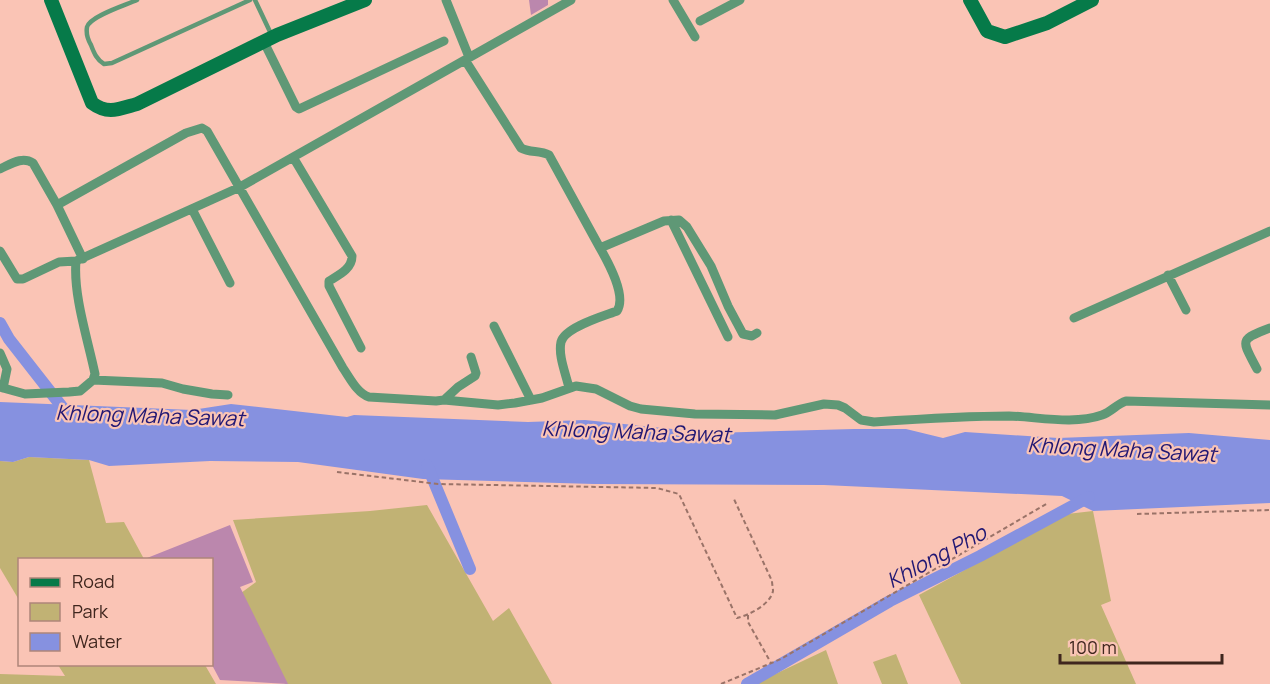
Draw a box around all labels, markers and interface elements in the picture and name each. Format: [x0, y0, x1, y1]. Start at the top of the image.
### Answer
water label: Khlong Maha Sawat [55, 398, 247, 432]
water label: Khlong Maha Sawat [541, 414, 733, 448]
water label: Khlong Maha Sawat [1027, 430, 1220, 468]
water label: Khlong Pho [881, 517, 992, 594]
legend [18, 558, 213, 666]
text: Road [72, 569, 115, 593]
text: Park [72, 599, 109, 623]
scale bar [1060, 627, 1222, 665]
text: Water [72, 629, 122, 653]
text: 100 m [1069, 635, 1117, 659]

